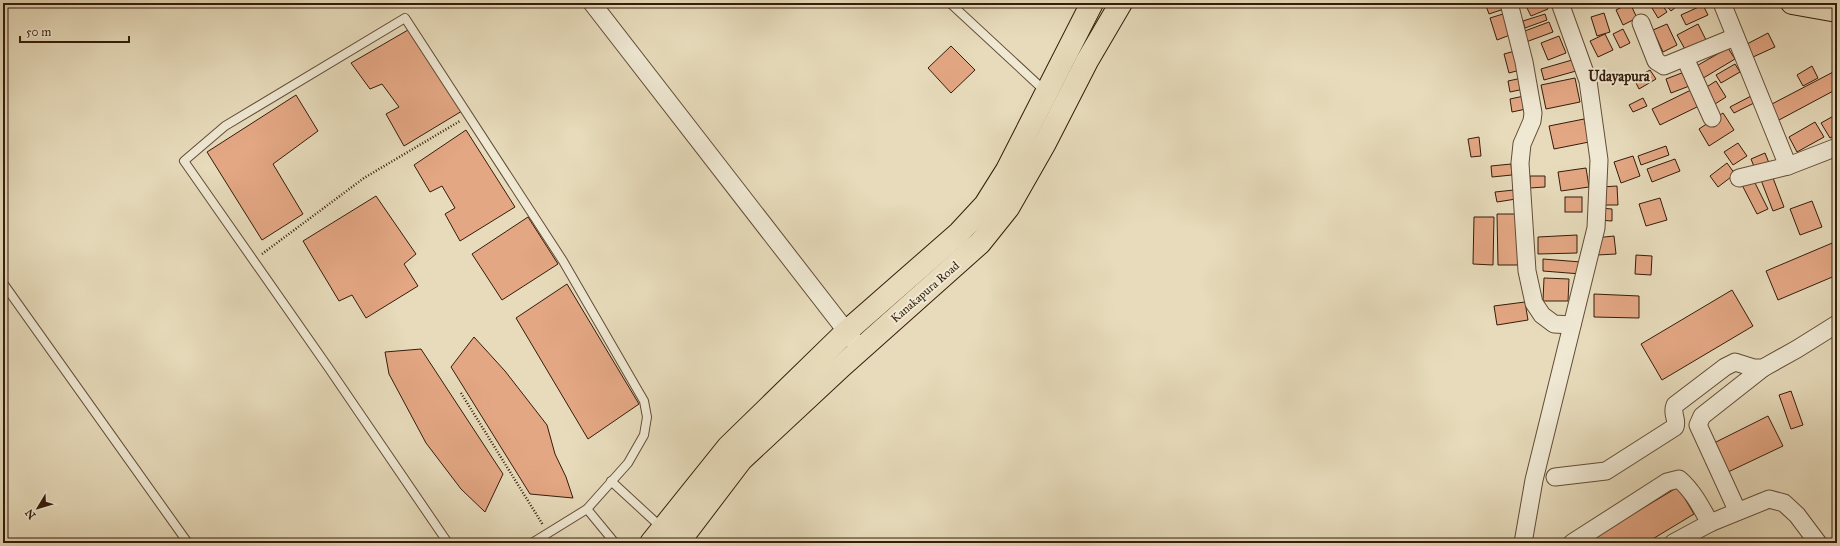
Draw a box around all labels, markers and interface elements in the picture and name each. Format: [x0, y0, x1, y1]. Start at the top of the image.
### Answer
scale bar [20, 18, 129, 44]
text: 50 m [26, 25, 51, 39]
district label: Udayapura [1588, 68, 1651, 86]
street label: Kanakapura Road [888, 259, 962, 325]
north arrow [18, 488, 58, 528]
text: N [22, 506, 39, 522]

